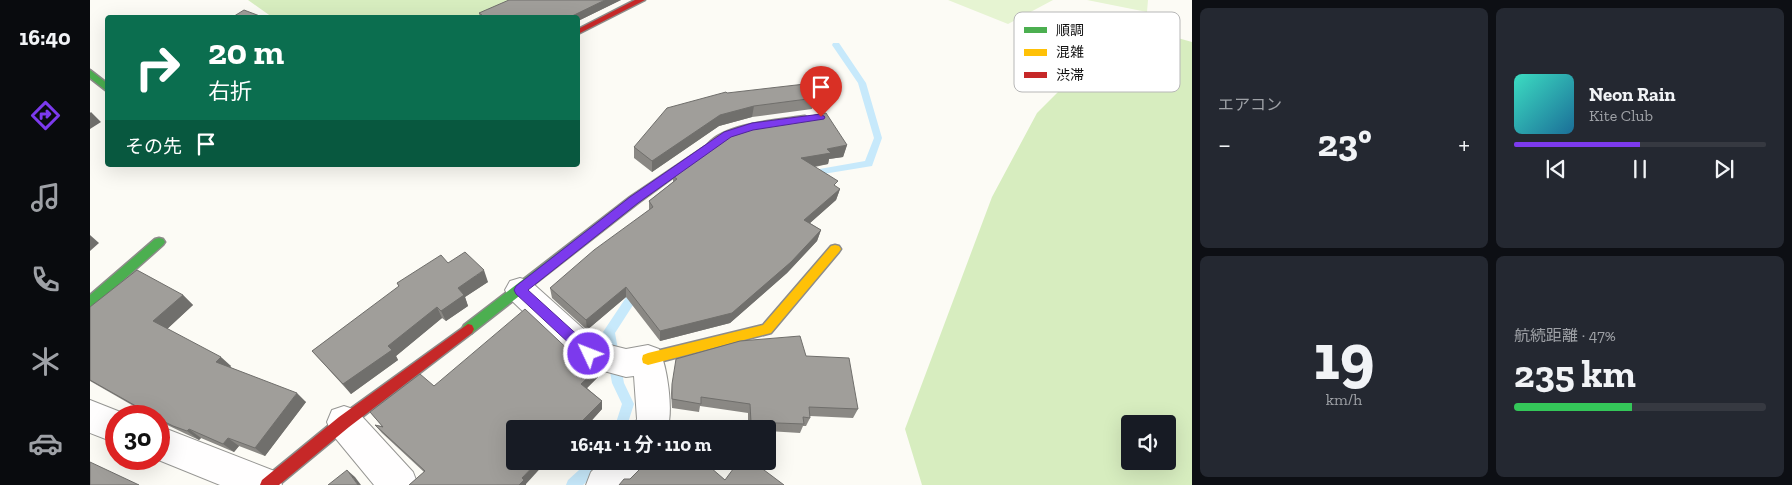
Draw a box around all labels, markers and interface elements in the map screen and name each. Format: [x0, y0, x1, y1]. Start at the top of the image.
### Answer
legend [1014, 12, 1180, 92]
text: 順調 [1056, 22, 1084, 39]
text: 16:40 [19, 24, 71, 51]
text: 20 m [208, 31, 284, 73]
icon: right [125, 35, 190, 100]
text: 混雑 [1056, 44, 1084, 61]
pin [800, 66, 842, 117]
text: 渋滞 [1056, 67, 1084, 84]
icon: arrive [807, 73, 835, 101]
text: 右折 [208, 78, 252, 105]
text: Neon Rain [1589, 83, 1676, 106]
text: エアコン [1218, 95, 1282, 114]
icon: directions [28, 98, 63, 133]
text: Kite Club [1589, 106, 1653, 125]
text: 23° [1317, 120, 1372, 166]
text: − [1218, 128, 1231, 161]
text: + [1458, 128, 1470, 161]
icon: arrive [192, 130, 220, 158]
text: その先 [125, 135, 182, 158]
icon: previous [1542, 155, 1570, 183]
icon: pause [1626, 155, 1654, 183]
icon: next [1710, 155, 1738, 183]
icon: music [28, 180, 63, 215]
icon: phone [28, 262, 63, 297]
text: 19 [1313, 318, 1375, 396]
text: 航続距離 · 47% [1514, 326, 1616, 345]
position arrow [562, 327, 614, 379]
icon: climate [28, 344, 63, 379]
text: 235 km [1514, 351, 1636, 397]
text: km/h [1326, 390, 1362, 409]
speed limit sign: 30 [105, 405, 170, 470]
map controls [1121, 415, 1176, 470]
button: sound [1121, 415, 1176, 470]
icon: car [28, 426, 63, 461]
text: 16:41 · 1 分 · 110 m [571, 433, 711, 456]

